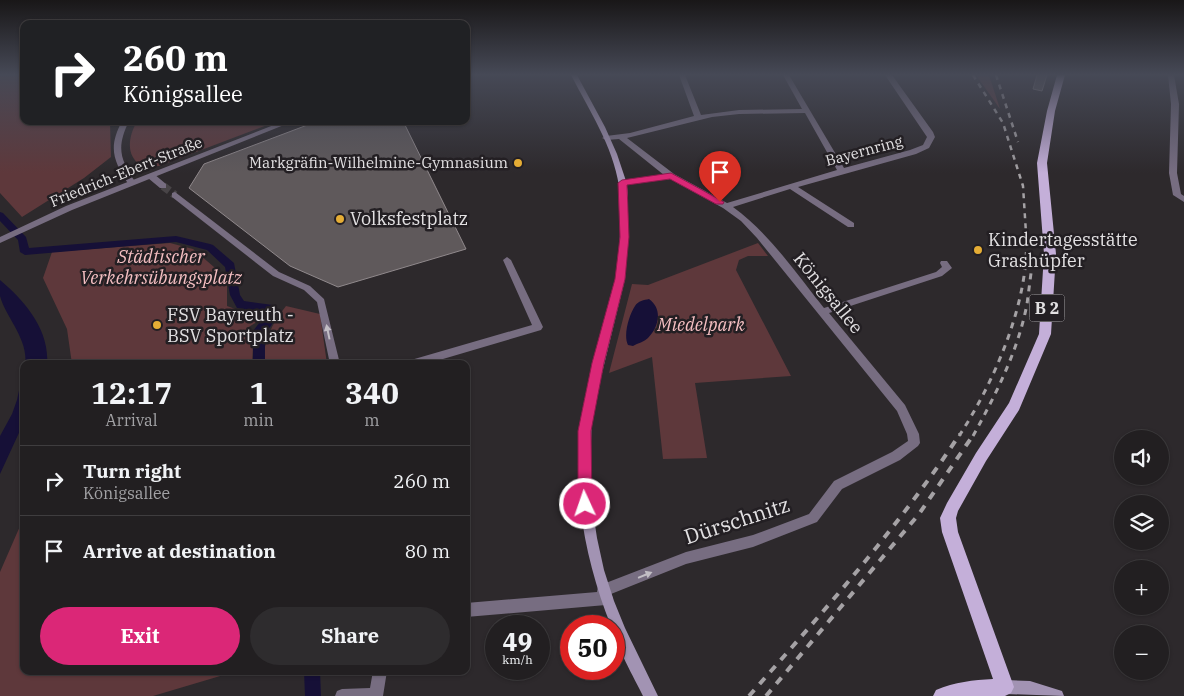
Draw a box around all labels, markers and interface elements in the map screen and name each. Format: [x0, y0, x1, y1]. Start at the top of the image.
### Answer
text: 260 m [123, 35, 228, 81]
icon: right [40, 40, 105, 105]
text: Königsallee [123, 79, 243, 108]
street label: Bayernring [823, 131, 905, 170]
street label: Friedrich-Ebert-Straße [47, 132, 205, 211]
pin [699, 151, 741, 202]
place label: Markgräfin-Wilhelmine-Gymnasium [249, 153, 508, 172]
marker: Markgräfin-Wilhelmine-Gymnasium [512, 157, 524, 169]
icon: arrive [706, 158, 734, 186]
place label: Volksfestplatz [350, 207, 468, 230]
marker: Volksfestplatz [334, 213, 346, 225]
place label: Kindertagesstätte Grashüpfer [988, 228, 1138, 272]
marker: Kindertagesstätte Grashüpfer [972, 244, 984, 256]
park label: Städtischer Verkehrsübungsplatz [80, 245, 243, 289]
street label: Königsallee [789, 247, 868, 338]
road number: B 2 [1030, 294, 1064, 322]
place label: FSV Bayreuth - BSV Sportplatz [167, 303, 294, 347]
park label: Miedelpark [656, 313, 745, 336]
marker: FSV Bayreuth - BSV Sportplatz [151, 319, 163, 331]
one-way arrow [324, 324, 332, 340]
text: 12:17 [91, 373, 172, 412]
text: 1 [250, 373, 268, 412]
text: 340 [345, 373, 399, 412]
text: Arrival [106, 410, 158, 430]
text: min [243, 410, 274, 430]
text: m [364, 410, 380, 430]
map controls [1114, 430, 1169, 680]
button: sound [1114, 430, 1169, 485]
text: Turn right [83, 459, 181, 483]
icon: right [40, 467, 68, 495]
text: 260 m [393, 469, 450, 493]
position arrow [558, 477, 610, 529]
text: Königsallee [83, 483, 170, 503]
street label: Dürschnitz [680, 490, 793, 550]
button: layers [1114, 495, 1169, 550]
icon: arrive [40, 537, 68, 565]
text: Arrive at destination [83, 539, 276, 563]
text: 80 m [405, 539, 450, 563]
button: + [1114, 560, 1169, 615]
one-way arrow [638, 571, 653, 579]
button: Exit [40, 607, 240, 665]
button: Share [250, 607, 450, 665]
speed limit sign: 50 [560, 615, 625, 680]
text: 49 [502, 625, 533, 658]
button: − [1114, 625, 1169, 680]
text: km/h [502, 652, 533, 667]

